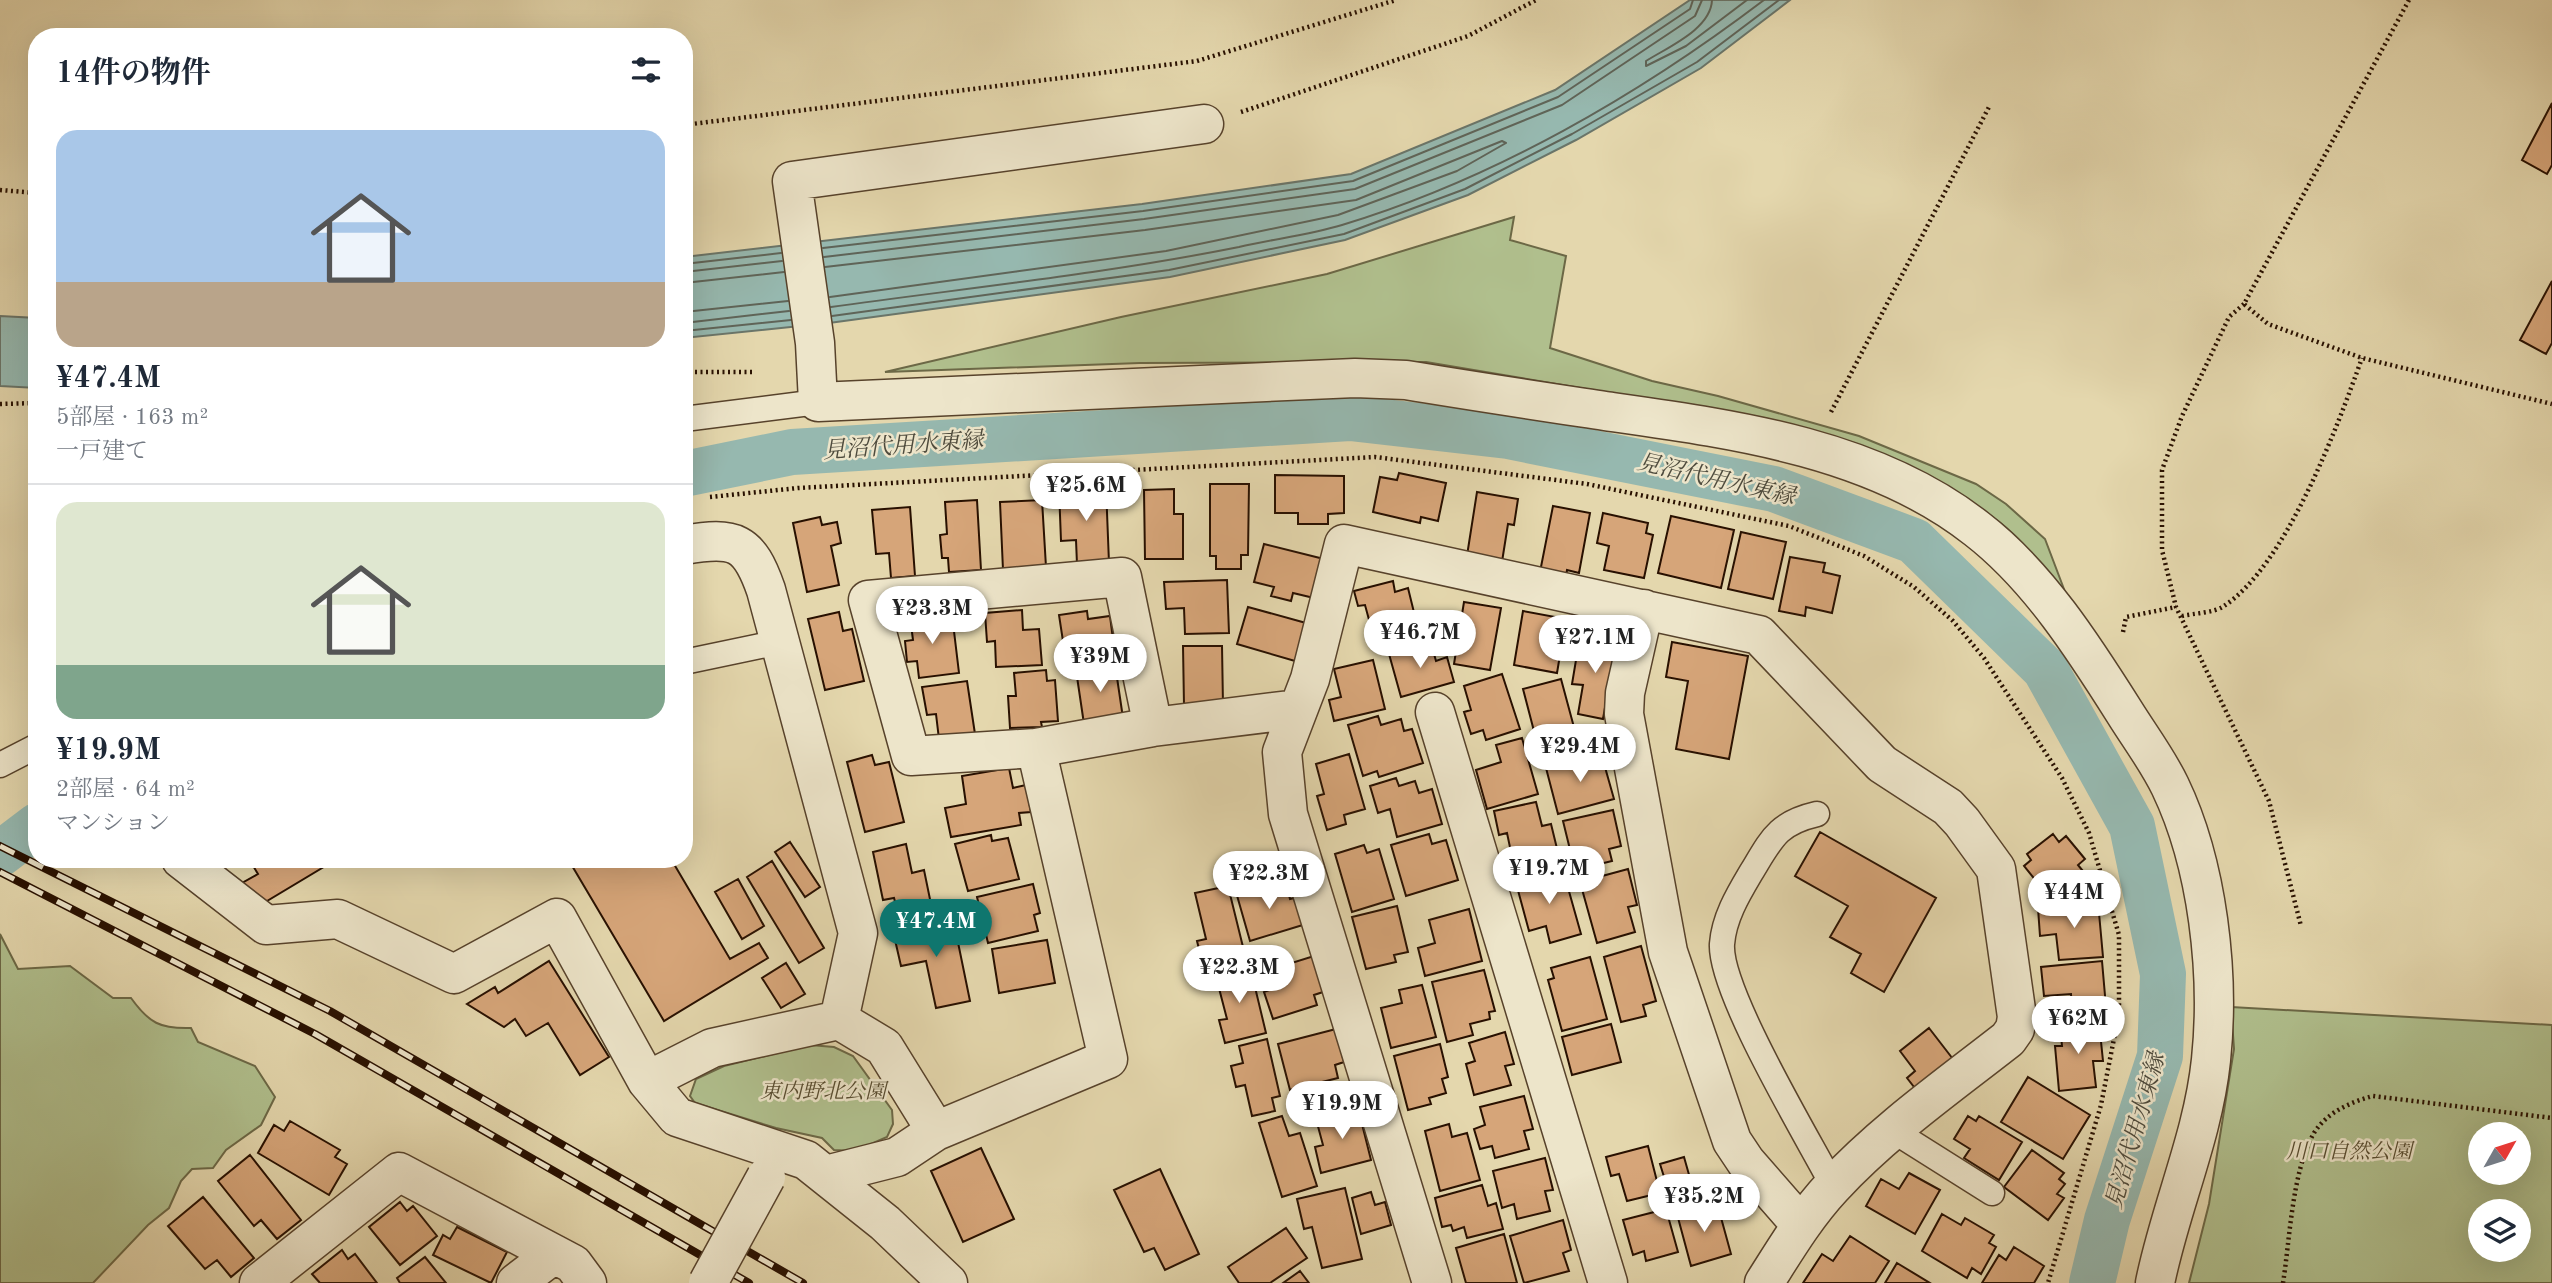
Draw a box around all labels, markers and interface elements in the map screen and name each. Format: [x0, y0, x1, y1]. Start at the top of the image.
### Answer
icon: filters [627, 51, 665, 89]
text: 14件の物件 [56, 59, 211, 89]
icon: home [298, 175, 424, 301]
text: ¥47.4M [56, 364, 161, 394]
text: 5部屋 · 163 m² [56, 406, 208, 429]
water label: 見沼代用水東縁 [822, 427, 987, 463]
text: 一戸建て [56, 440, 148, 463]
water label: 見沼代用水東縁 [1635, 449, 1800, 510]
pin: ¥25.6M [1029, 463, 1143, 523]
text: ¥25.6M [1046, 474, 1126, 497]
icon: home [298, 547, 424, 673]
pin: ¥23.3M [875, 586, 989, 646]
text: ¥23.3M [892, 597, 972, 620]
pin: ¥46.7M [1363, 610, 1477, 670]
pin: ¥27.1M [1538, 616, 1652, 675]
text: ¥46.7M [1380, 621, 1460, 644]
text: ¥27.1M [1555, 626, 1635, 649]
pin: ¥39M [1059, 634, 1141, 694]
text: ¥39M [1070, 645, 1130, 668]
pin: ¥29.4M [1523, 724, 1637, 784]
text: ¥29.4M [1540, 735, 1620, 758]
text: ¥19.9M [56, 736, 161, 766]
text: 2部屋 · 64 m² [56, 778, 195, 801]
text: マンション [56, 812, 170, 835]
pin: ¥19.7M [1492, 846, 1606, 906]
pin: ¥22.3M [1212, 852, 1326, 911]
text: ¥19.7M [1509, 857, 1589, 880]
text: ¥22.3M [1229, 862, 1309, 885]
pin: ¥44M [2033, 870, 2115, 930]
text: ¥44M [2044, 881, 2104, 904]
pin: ¥47.4M [879, 900, 993, 959]
text: ¥47.4M [896, 910, 976, 933]
pin: ¥22.3M [1182, 946, 1296, 1005]
text: ¥22.3M [1199, 956, 1279, 979]
pin: ¥62M [2037, 996, 2119, 1056]
text: ¥62M [2048, 1007, 2108, 1030]
water label: 見沼代用水東縁 [2101, 1047, 2170, 1212]
park label: 東内野北公園 [760, 1080, 889, 1103]
pin: ¥19.9M [1285, 1082, 1399, 1141]
text: ¥19.9M [1302, 1092, 1382, 1115]
north arrow [2468, 1122, 2530, 1185]
map controls [2468, 1122, 2531, 1262]
park label: 川口自然公園 [2286, 1140, 2415, 1163]
pin: ¥35.2M [1647, 1174, 1761, 1234]
text: ¥35.2M [1664, 1185, 1744, 1208]
button: layers [2468, 1199, 2531, 1262]

